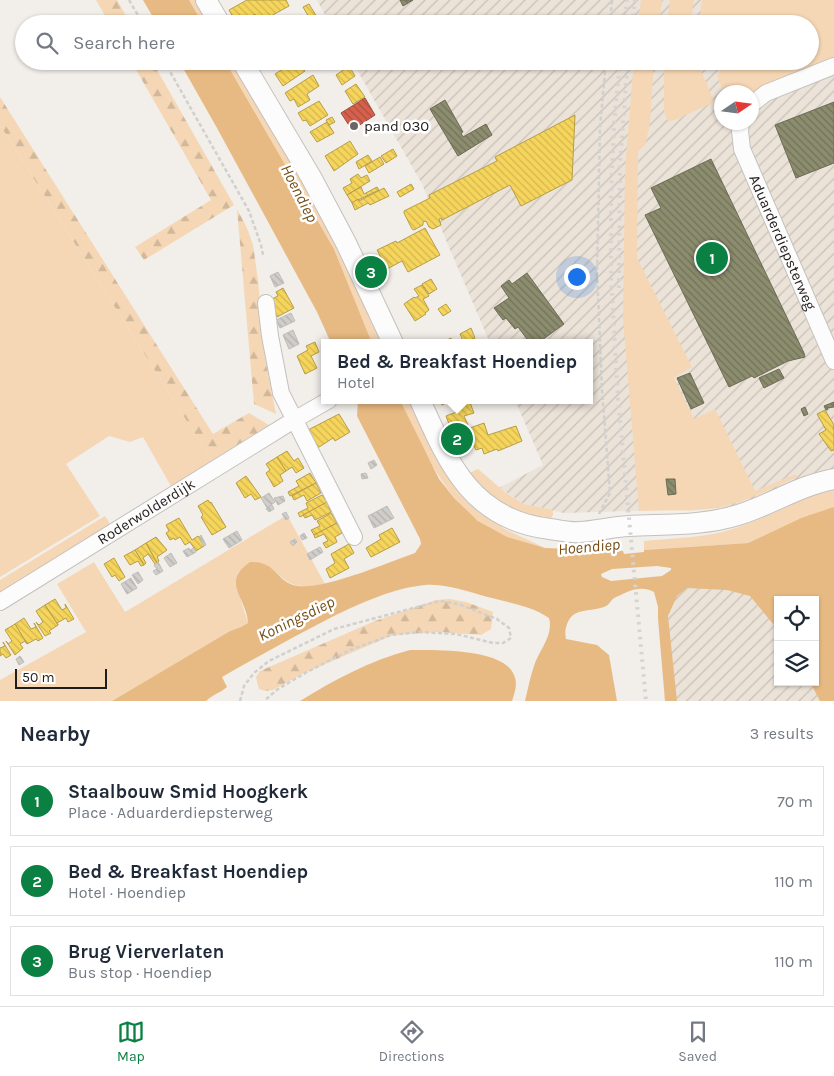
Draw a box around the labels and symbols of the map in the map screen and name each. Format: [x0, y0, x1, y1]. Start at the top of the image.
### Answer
north arrow [714, 85, 759, 130]
place label: pand 030 [364, 117, 429, 135]
marker: pand 030 [348, 120, 360, 132]
water label: Hoendiep [277, 161, 322, 226]
street label: Aduarderdiepsterweg [745, 172, 820, 313]
pin: 1 [696, 239, 728, 277]
pin: 3 [355, 253, 387, 291]
your location [564, 264, 590, 290]
pin: 2 [441, 420, 473, 458]
street label: Roderwolderdijk [94, 475, 198, 548]
water label: Hoendiep [557, 534, 621, 559]
water label: Koningsdiep [255, 592, 338, 645]
scale bar [15, 666, 108, 689]

